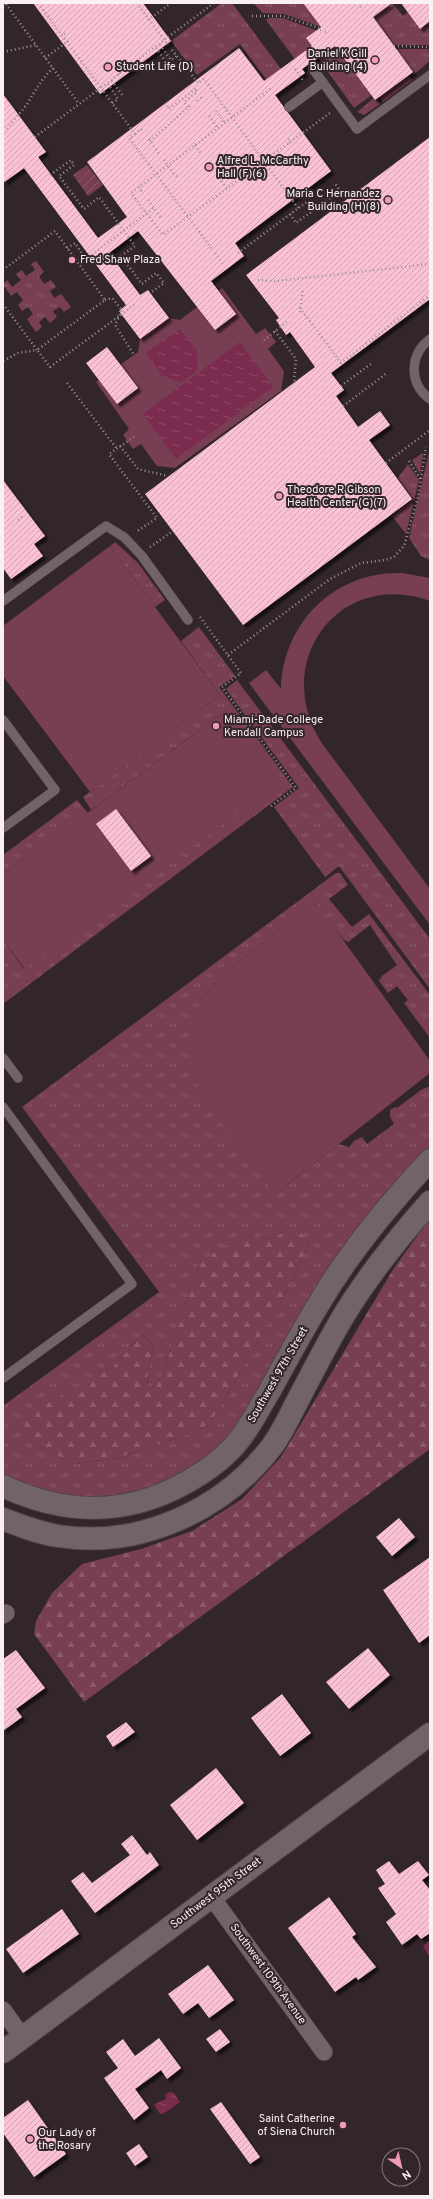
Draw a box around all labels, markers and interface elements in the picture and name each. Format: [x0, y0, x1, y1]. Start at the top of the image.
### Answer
place label: Daniel K Gill Building (4) [307, 47, 367, 74]
marker: Daniel K Gill Building (4) [370, 55, 380, 65]
place label: Student Life (D) [116, 60, 193, 74]
marker: Student Life (D) [103, 62, 113, 72]
place label: Alfred L. McCarthy Hall (F)(6) [217, 154, 309, 181]
marker: Alfred L. McCarthy Hall (F)(6) [204, 162, 214, 172]
place label: Maria C Hernandez Building (H)(8) [286, 187, 380, 214]
marker: Maria C Hernandez Building (H)(8) [383, 195, 393, 205]
place label: Fred Shaw Plaza [80, 253, 160, 267]
marker: Fred Shaw Plaza [67, 255, 77, 265]
place label: Theodore R Gibson Health Center (G)(7) [287, 483, 386, 510]
marker: Theodore R Gibson Health Center (G)(7) [274, 491, 284, 501]
place label: Miami-Dade College Kendall Campus [224, 713, 323, 740]
marker: Miami-Dade College Kendall Campus [211, 721, 221, 731]
street label: Southwest 97th Street [245, 1324, 311, 1426]
street label: Southwest 95th Street [168, 1854, 264, 1932]
street label: Southwest 109th Avenue [227, 1921, 309, 2027]
place label: Saint Catherine of Siena Church [257, 2112, 335, 2139]
marker: Saint Catherine of Siena Church [338, 2120, 348, 2130]
place label: Our Lady of the Rosary [38, 2126, 96, 2153]
marker: Our Lady of the Rosary [25, 2134, 35, 2144]
north arrow [381, 2147, 421, 2187]
text: N [399, 2166, 413, 2182]

